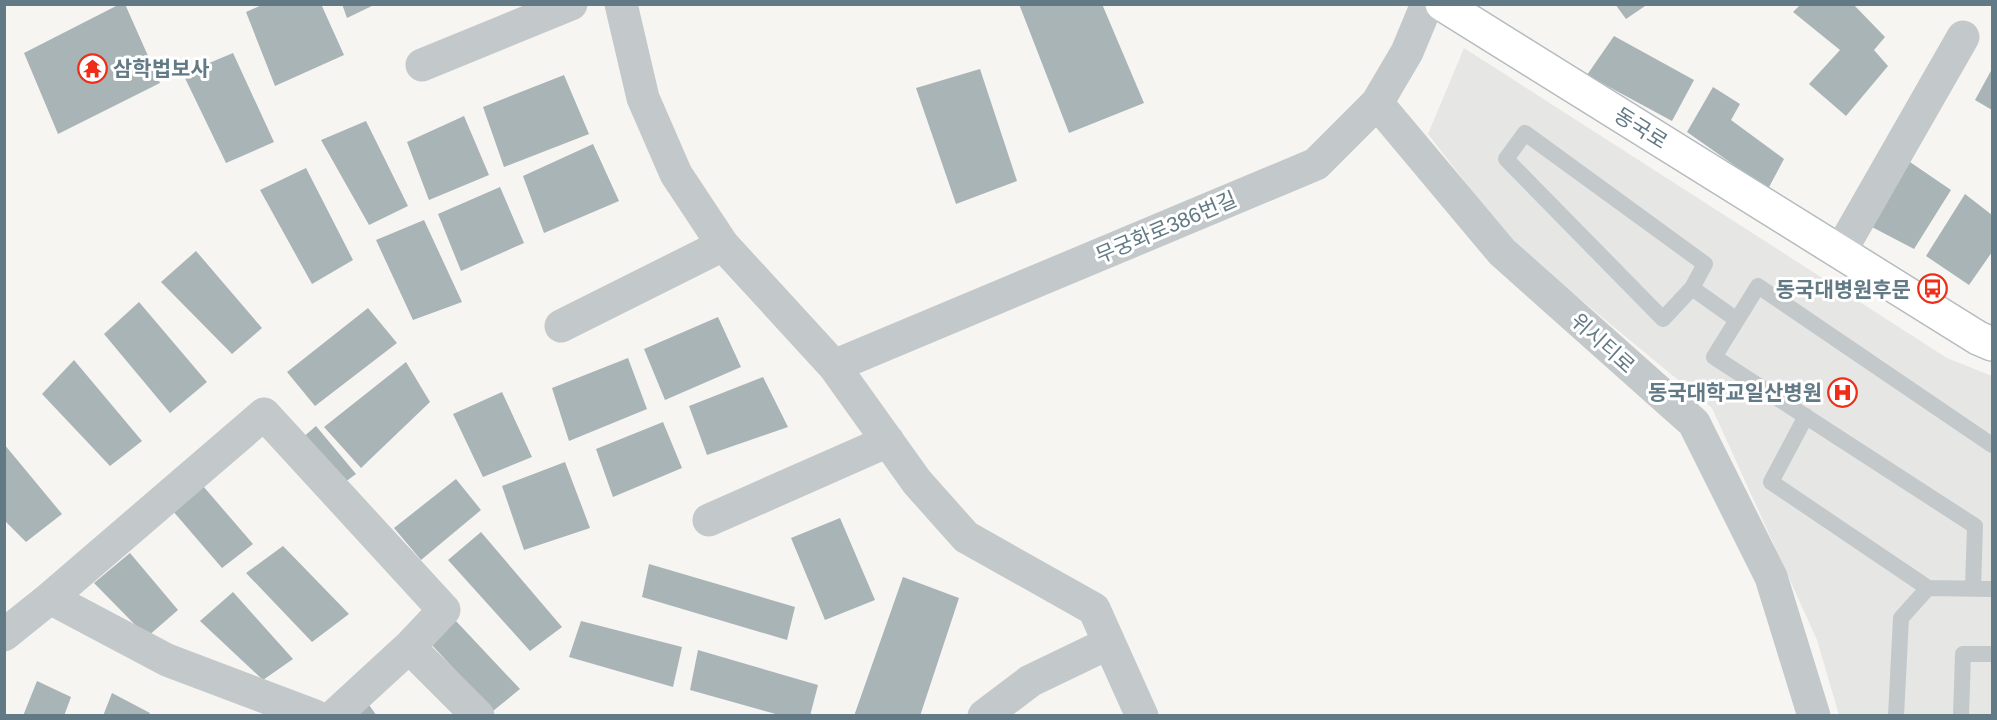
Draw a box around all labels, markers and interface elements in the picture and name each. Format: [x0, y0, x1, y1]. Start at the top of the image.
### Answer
temple icon: 삼학법보사 [76, 52, 108, 84]
place label: 삼학법보사 [113, 57, 210, 80]
street label: 동국로 [1610, 103, 1672, 153]
street label: 무궁화로386번길 [1092, 187, 1240, 267]
bus stop icon: 동국대병원후문 [1916, 273, 1948, 305]
place label: 동국대병원후문 [1776, 278, 1911, 301]
street label: 위시티로 [1567, 309, 1639, 377]
hospital icon: 동국대학교일산병원 [1827, 376, 1859, 408]
place label: 동국대학교일산병원 [1648, 381, 1822, 404]

